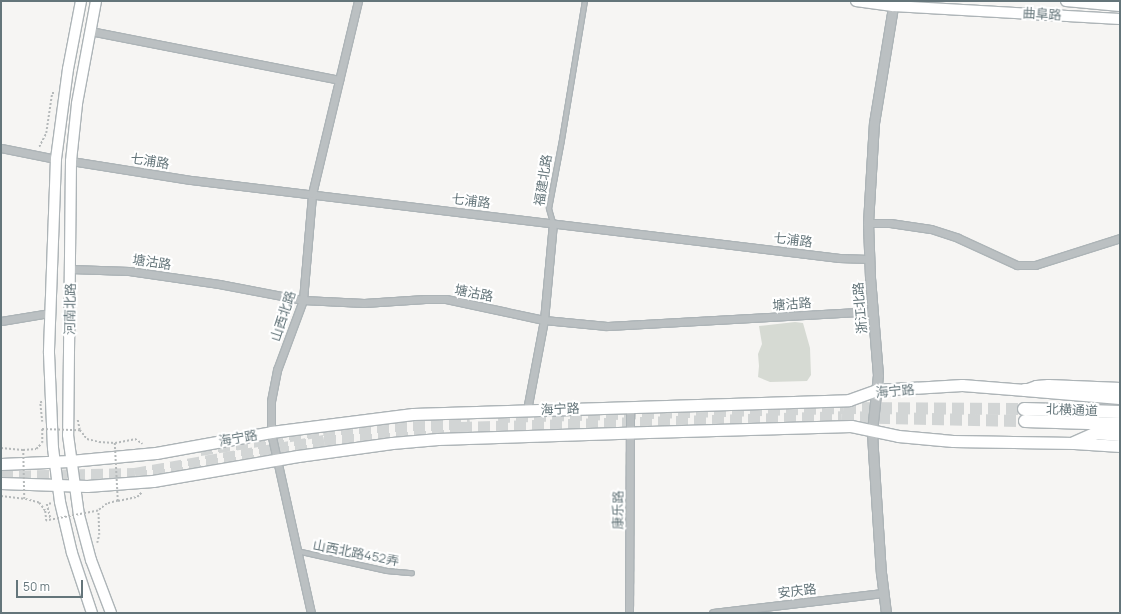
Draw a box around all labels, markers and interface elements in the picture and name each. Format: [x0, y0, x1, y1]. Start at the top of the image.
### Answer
street label: 曲阜路 [1022, 5, 1062, 23]
street label: 七浦路 [130, 150, 170, 172]
street label: 福建北路 [531, 153, 555, 207]
street label: 七浦路 [451, 191, 491, 211]
street label: 七浦路 [773, 230, 813, 250]
street label: 塘沽路 [132, 252, 172, 272]
street label: 浙江北路 [850, 281, 870, 335]
street label: 塘沽路 [453, 282, 495, 304]
street label: 河南北路 [62, 283, 78, 335]
street label: 山西北路 [268, 289, 298, 343]
street label: 塘沽路 [772, 295, 812, 313]
street label: 海宁路 [875, 382, 915, 400]
street label: 海宁路 [540, 401, 580, 417]
street label: 北横通道 [1046, 401, 1098, 419]
street label: 海宁路 [217, 427, 259, 449]
street label: 康乐路 [610, 491, 626, 529]
street label: 山西北路452弄 [312, 537, 400, 569]
scale bar [18, 572, 85, 598]
text: 50 m [23, 578, 50, 595]
street label: 安庆路 [777, 581, 817, 601]

